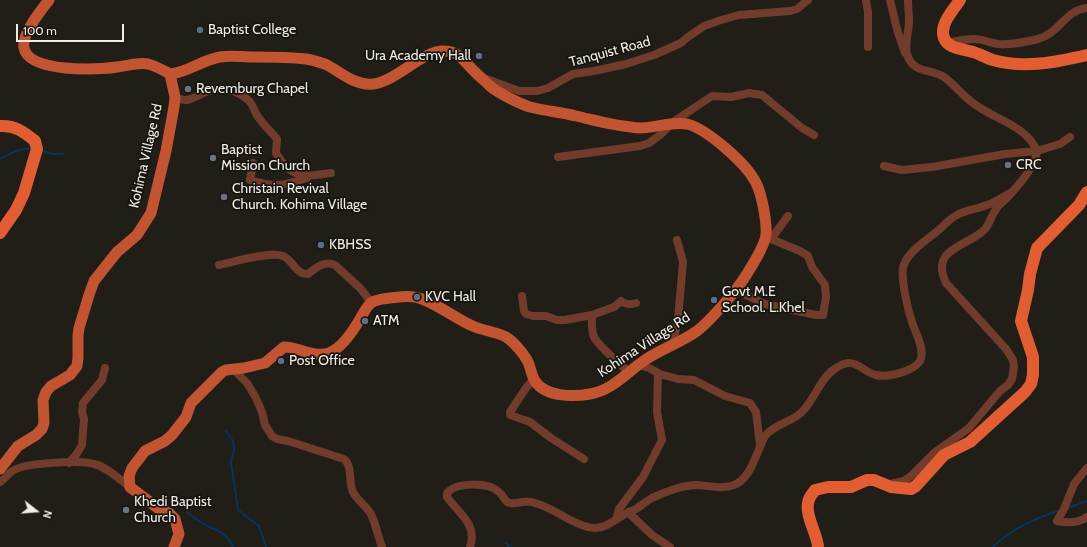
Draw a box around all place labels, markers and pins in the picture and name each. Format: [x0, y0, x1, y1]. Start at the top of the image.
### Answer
place label: Baptist College [208, 22, 296, 38]
marker: Baptist College [195, 25, 205, 35]
place label: Ura Academy Hall [365, 48, 471, 64]
marker: Ura Academy Hall [474, 51, 484, 61]
place label: Revemburg Chapel [196, 81, 308, 97]
marker: Revemburg Chapel [183, 84, 193, 94]
place label: Baptist Mission Church [221, 142, 310, 174]
marker: Baptist Mission Church [208, 153, 218, 163]
place label: CRC [1016, 157, 1042, 173]
marker: CRC [1003, 160, 1013, 170]
place label: Christain Revival Church. Kohima Village [232, 181, 367, 214]
marker: Christain Revival Church. Kohima Village [219, 192, 229, 202]
place label: KBHSS [329, 237, 372, 253]
marker: KBHSS [316, 240, 326, 250]
place label: Govt M.E School. L.Khel [722, 284, 805, 316]
place label: KVC Hall [425, 289, 476, 305]
marker: KVC Hall [412, 292, 422, 302]
marker: Govt M.E School. L.Khel [709, 295, 719, 305]
place label: ATM [373, 313, 399, 329]
marker: ATM [360, 316, 370, 326]
place label: Post Office [289, 353, 355, 369]
marker: Post Office [276, 356, 286, 366]
place label: Khedi Baptist Church [134, 494, 212, 526]
marker: Khedi Baptist Church [121, 505, 131, 515]

